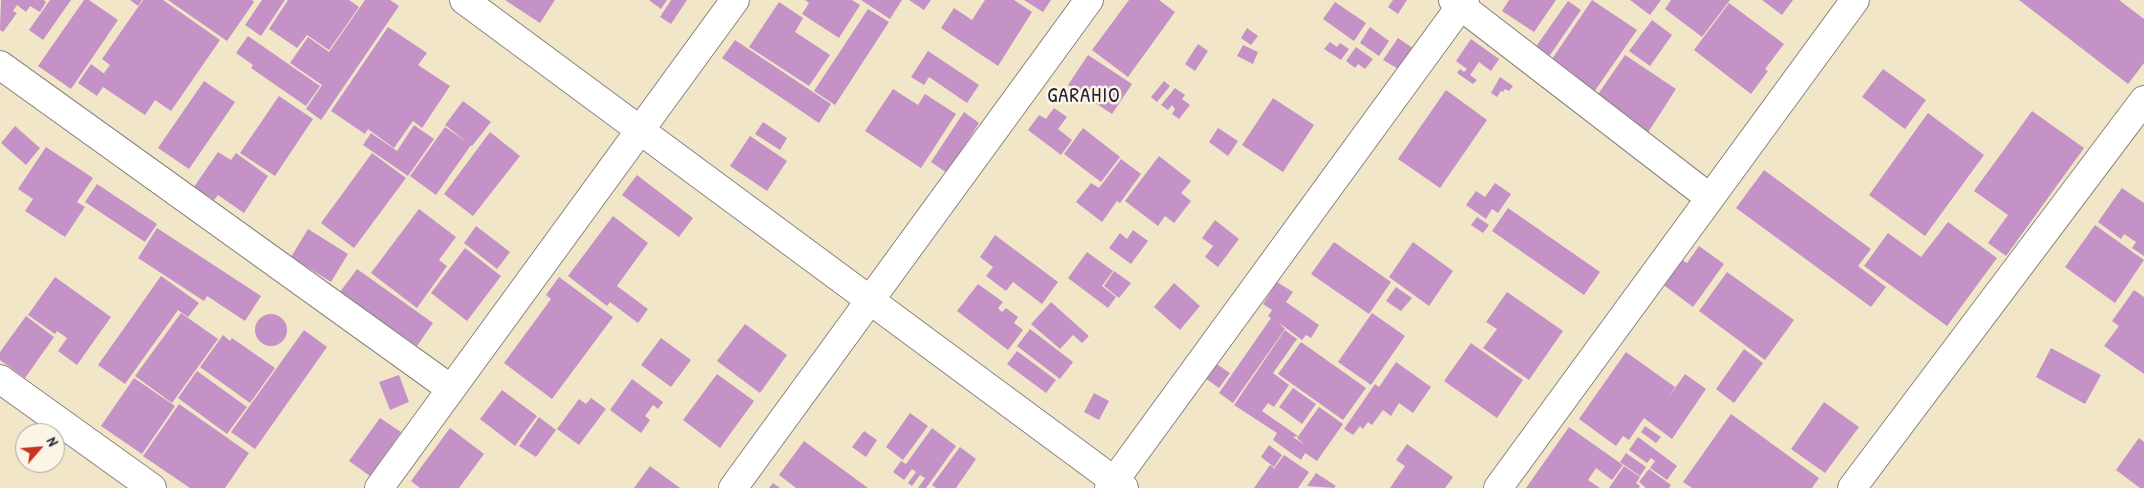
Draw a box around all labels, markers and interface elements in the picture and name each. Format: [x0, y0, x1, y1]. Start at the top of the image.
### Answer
district label: GARAHIO [1046, 83, 1122, 109]
north arrow [15, 423, 65, 473]
text: N [43, 434, 63, 449]

